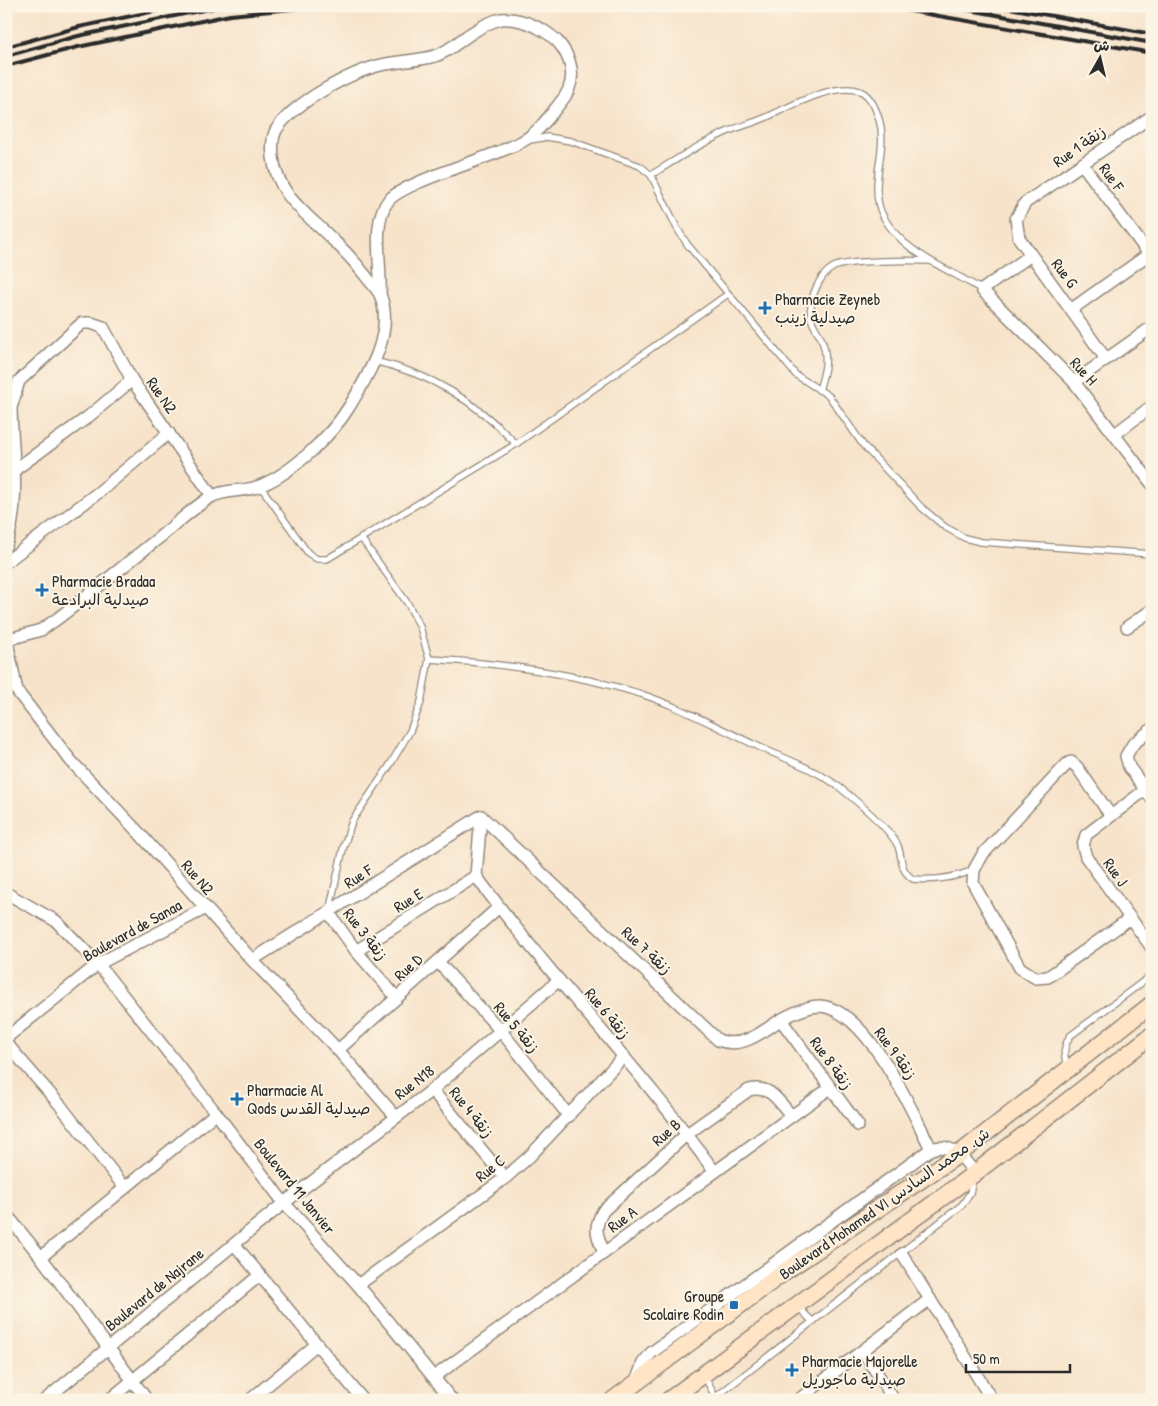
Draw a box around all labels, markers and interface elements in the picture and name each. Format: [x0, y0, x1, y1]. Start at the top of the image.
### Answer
north arrow [1076, 32, 1126, 82]
text: ش [1093, 34, 1111, 55]
street label: Rue 1 زنقة [1048, 120, 1110, 172]
street label: Rue F [1094, 159, 1130, 196]
street label: Rue G [1047, 254, 1083, 292]
place label: Pharmacie Zeyneb صيدلية زينب [775, 288, 880, 328]
marker: Pharmacie Zeyneb صيدلية زينب [759, 302, 771, 314]
street label: Rue H [1065, 352, 1103, 390]
street label: Rue N2 [142, 372, 183, 418]
place label: Pharmacie Bradaa صيدلية البرادعة [52, 570, 155, 610]
marker: Pharmacie Bradaa صيدلية البرادعة [36, 584, 48, 596]
street label: Rue J [1098, 854, 1134, 891]
street label: Rue N2 [177, 855, 220, 900]
street label: Rue F [340, 858, 377, 893]
street label: Rue E [389, 883, 427, 917]
street label: Boulevard de Sanaa [79, 894, 185, 966]
street label: Rue 3 زنقة [339, 903, 393, 965]
street label: Rue 7 زنقة [617, 921, 677, 979]
street label: Rue D [389, 948, 427, 986]
street label: Rue 6 زنقة [580, 983, 636, 1043]
street label: Rue 5 زنقة [489, 997, 545, 1057]
street label: Rue 9 زنقة [870, 1022, 922, 1084]
street label: Rue 8 زنقة [805, 1032, 859, 1094]
street label: Rue N18 [390, 1059, 439, 1105]
place label: Pharmacie Al Qods صيدلية القدس [247, 1079, 370, 1119]
street label: Rue 4 زنقة [445, 1082, 499, 1142]
marker: Pharmacie Al Qods صيدلية القدس [231, 1093, 243, 1105]
street label: Rue B [647, 1113, 685, 1151]
street label: Boulevard Mohamed VI ش. محمد السادس [774, 1122, 994, 1284]
street label: Boulevard 11 Janvier [249, 1133, 341, 1239]
street label: Rue C [470, 1149, 510, 1187]
street label: Rue A [603, 1201, 641, 1237]
street label: Boulevard de Najrane [100, 1242, 209, 1336]
place label: Groupe Scolaire Rodin [643, 1285, 725, 1325]
marker: Groupe Scolaire Rodin [728, 1299, 740, 1311]
scale bar [966, 1341, 1069, 1373]
text: 50 m [973, 1348, 1000, 1369]
place label: Pharmacie Majorelle صيدلية ماجوريل [802, 1350, 918, 1390]
marker: Pharmacie Majorelle صيدلية ماجوريل [786, 1364, 798, 1376]

